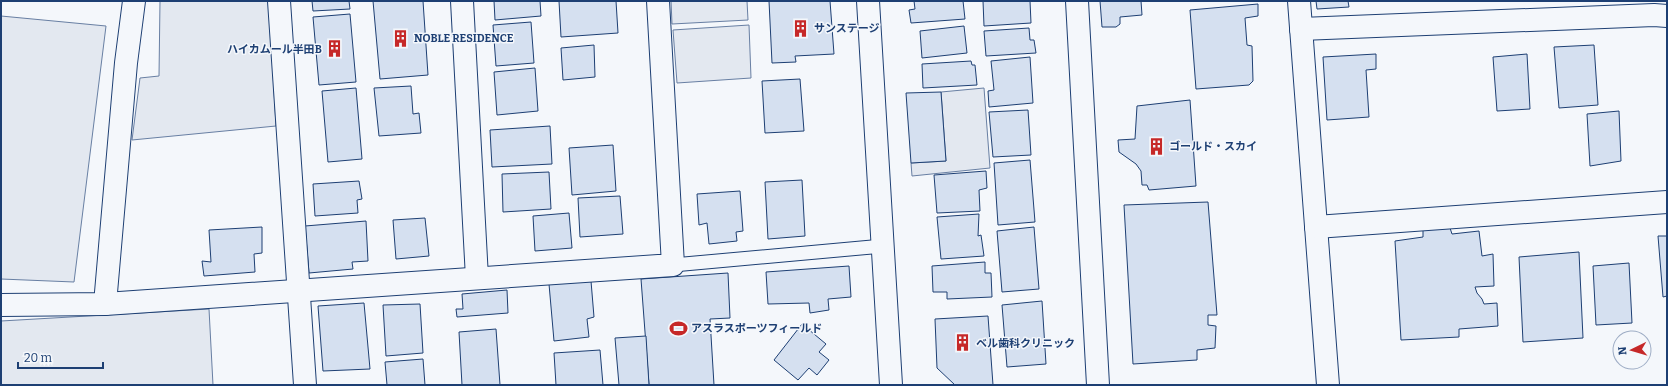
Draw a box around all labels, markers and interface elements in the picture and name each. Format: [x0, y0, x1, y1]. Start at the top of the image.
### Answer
building icon: サンステージ [791, 18, 811, 38]
place label: サンステージ [814, 22, 880, 35]
building icon: NOBLE RESIDENCE [391, 28, 411, 48]
place label: NOBLE RESIDENCE [414, 32, 514, 45]
building icon: ハイカムール半田B [325, 39, 345, 59]
place label: ハイカムール半田B [227, 43, 322, 56]
building icon: ゴールド・スカイ [1146, 136, 1166, 156]
place label: ゴールド・スカイ [1169, 140, 1257, 153]
sports icon: アスラスポーツフィールド [668, 318, 688, 338]
place label: アスラスポーツフィールド [691, 322, 822, 335]
north arrow [1612, 330, 1652, 370]
building icon: ベル歯科クリニック [953, 333, 973, 353]
place label: ベル歯科クリニック [976, 337, 1075, 350]
scale bar [18, 344, 103, 370]
text: N [1616, 346, 1629, 356]
text: 20 m [24, 351, 53, 365]

